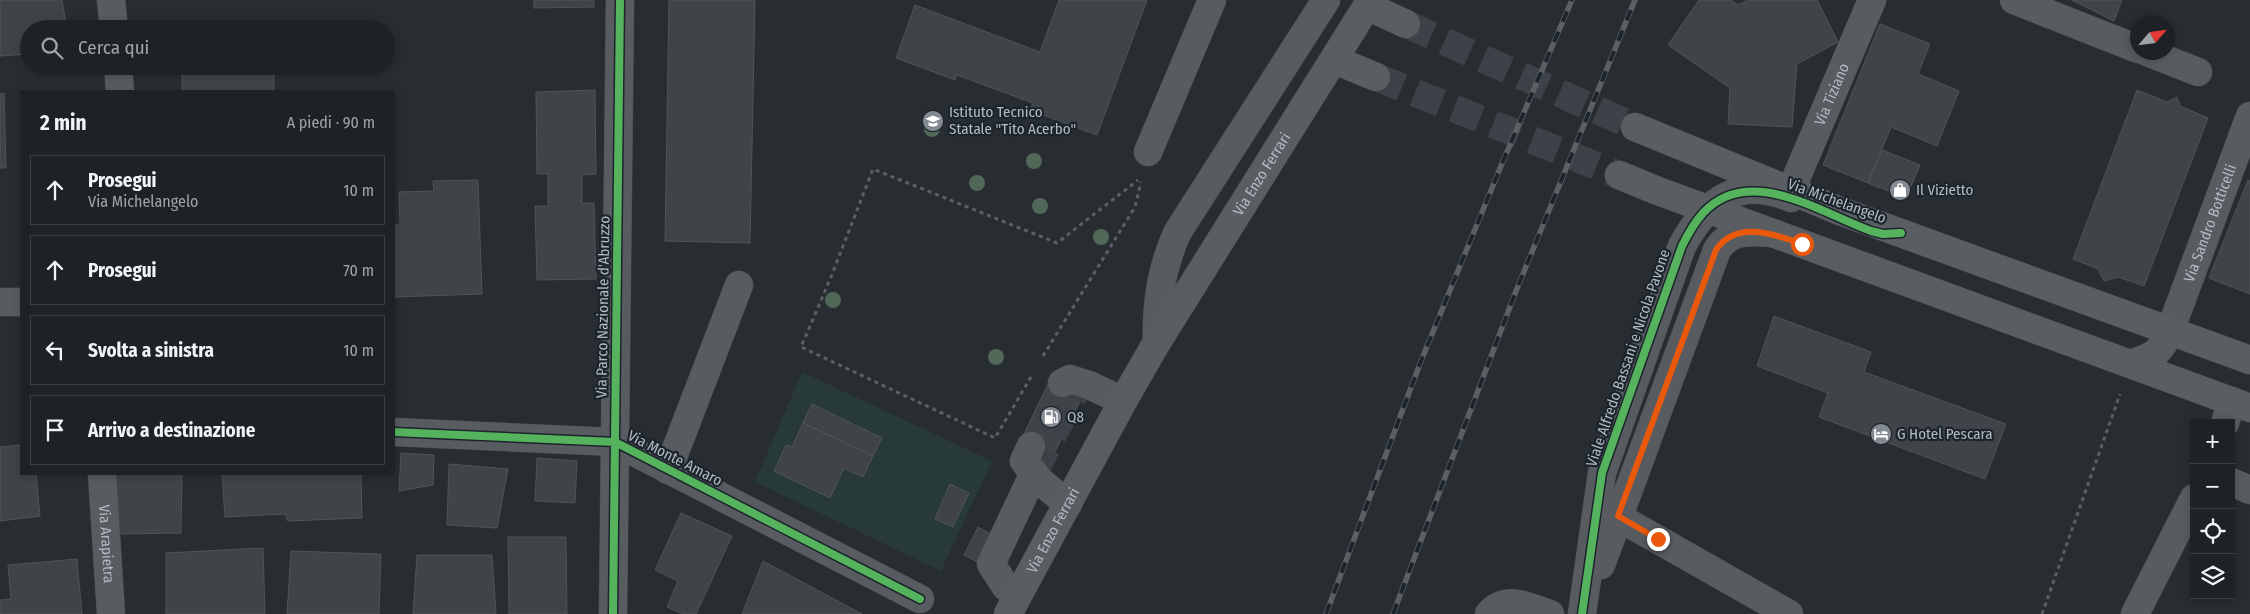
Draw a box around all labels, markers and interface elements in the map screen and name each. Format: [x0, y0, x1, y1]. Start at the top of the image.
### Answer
north arrow [2130, 15, 2175, 60]
search box [20, 20, 395, 75]
icon: search [38, 34, 66, 62]
text: Cerca qui [78, 36, 149, 59]
street label: Via Tiziano [1811, 60, 1853, 128]
place label: Istituto Tecnico Statale "Tito Acerbo" [949, 103, 1076, 138]
school or university icon: Istituto Tecnico Statale "Tito Acerbo" [921, 109, 945, 133]
text: 2 min [40, 110, 87, 136]
text: A piedi · 90 m [287, 113, 375, 132]
street label: Via Enzo Ferrari [1229, 129, 1294, 219]
street label: Via Sandro Botticelli [2180, 162, 2240, 285]
text: Prosegui [88, 169, 157, 192]
street label: Via Michelangelo [1785, 175, 1889, 227]
icon: ahead [41, 176, 69, 204]
shop icon: Il Vizietto [1888, 178, 1912, 202]
text: 10 m [343, 181, 374, 200]
place label: Il Vizietto [1916, 181, 1974, 199]
text: Via Michelangelo [88, 192, 199, 211]
street label: Via Parco Nazionale d'Abruzzo [592, 216, 614, 398]
route start [1791, 233, 1814, 256]
street label: Viale Alfredo Bassani e Nicola Pavone [1582, 247, 1674, 469]
icon: ahead [41, 256, 69, 284]
text: Prosegui [88, 259, 157, 282]
text: 70 m [343, 261, 374, 280]
icon: left [41, 336, 69, 364]
text: Svolta a sinistra [88, 339, 214, 362]
text: 10 m [343, 341, 374, 360]
fuel station icon: Q8 [1039, 405, 1063, 429]
place label: Q8 [1067, 408, 1084, 426]
icon: arrive [41, 416, 69, 444]
text: Arrivo a destinazione [88, 419, 255, 442]
map controls [2190, 419, 2235, 599]
button: + [2190, 419, 2235, 464]
hotel icon: G Hotel Pescara [1869, 422, 1893, 446]
place label: G Hotel Pescara [1897, 425, 1993, 443]
street label: Via Monte Amaro [625, 426, 725, 490]
button: − [2190, 464, 2235, 509]
street label: Via Enzo Ferrari [1023, 485, 1083, 576]
street label: Via Arapietra [95, 504, 118, 584]
button: locate [2190, 509, 2235, 554]
route end [1647, 528, 1670, 551]
button: layers [2190, 554, 2235, 599]

